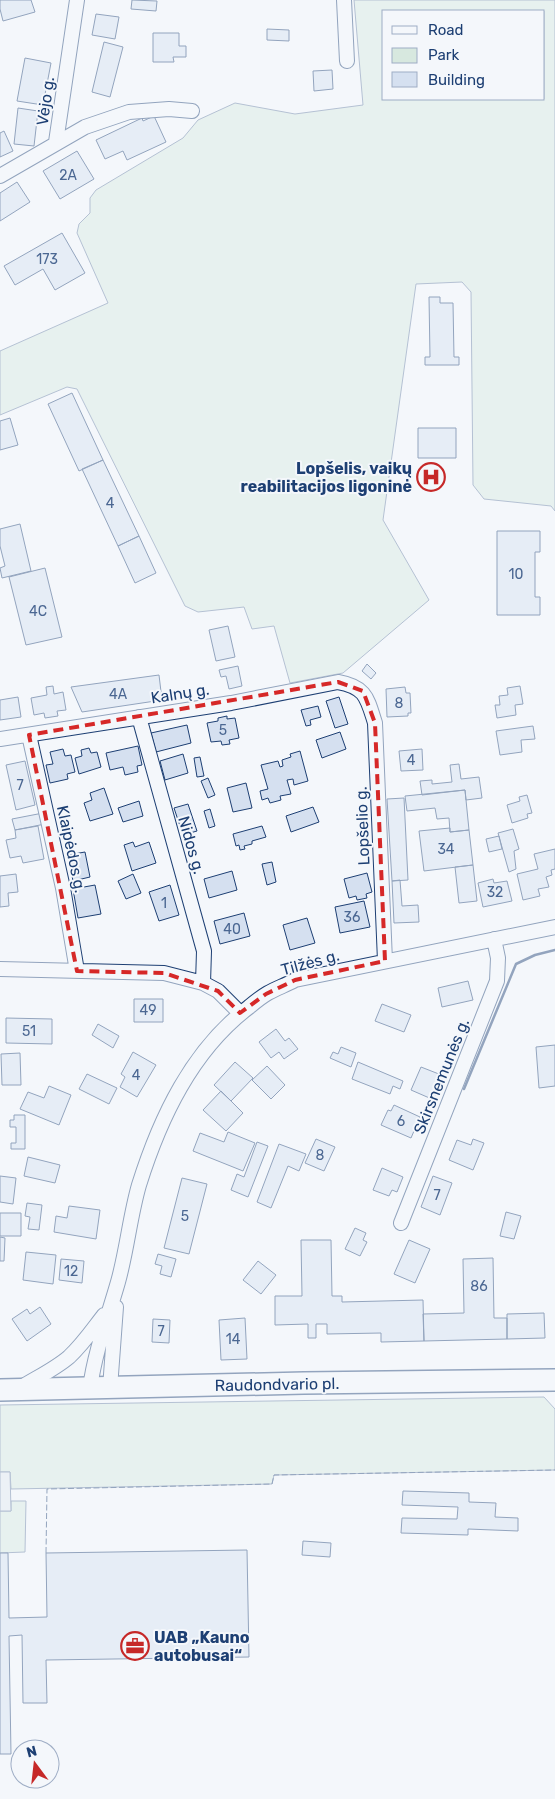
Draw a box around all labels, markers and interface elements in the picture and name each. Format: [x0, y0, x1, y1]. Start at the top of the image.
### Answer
legend [382, 10, 545, 100]
text: Road [428, 21, 464, 39]
text: Park [428, 46, 459, 64]
text: Building [428, 71, 485, 89]
street label: Vėjo g. [33, 75, 58, 127]
house number: 2A [59, 167, 77, 184]
house number: 173 [36, 251, 58, 268]
place label: Lopšelis, vaikų reabilitacijos ligoninė [241, 459, 412, 496]
hospital icon: Lopšelis, vaikų reabilitacijos ligoninė [416, 462, 446, 492]
house number: 4 [106, 495, 115, 512]
house number: 10 [509, 566, 524, 583]
house number: 4C [29, 603, 47, 620]
street label: Kalnų g. [149, 679, 211, 707]
house number: 4A [109, 686, 128, 703]
house number: 8 [395, 695, 404, 712]
house number: 5 [219, 722, 227, 739]
house number: 4 [407, 752, 416, 769]
house number: 7 [16, 777, 24, 794]
street label: Lopšelio g. [352, 786, 373, 866]
street label: Klaipėdos g. [53, 804, 90, 895]
street label: Nidos g. [174, 814, 209, 876]
house number: 34 [437, 841, 455, 858]
house number: 32 [487, 884, 503, 901]
house number: 1 [161, 895, 167, 912]
house number: 36 [344, 909, 360, 926]
house number: 40 [223, 921, 241, 938]
street label: Tilžės g. [279, 946, 341, 979]
house number: 49 [140, 1002, 156, 1019]
street label: Skirsnemunės g. [410, 1016, 473, 1137]
house number: 51 [22, 1023, 36, 1040]
house number: 4 [132, 1067, 141, 1084]
house number: 6 [397, 1113, 405, 1130]
house number: 8 [316, 1147, 325, 1164]
house number: 7 [433, 1187, 441, 1204]
house number: 5 [181, 1208, 189, 1225]
house number: 12 [64, 1263, 78, 1280]
house number: 86 [470, 1278, 488, 1295]
house number: 7 [157, 1323, 165, 1340]
house number: 14 [226, 1331, 241, 1348]
street label: Raudondvario pl. [214, 1374, 340, 1395]
place label: UAB „Kauno autobusai“ [154, 1628, 250, 1665]
office icon: UAB „Kauno autobusai“ [120, 1631, 150, 1661]
north arrow [10, 1739, 60, 1789]
text: N [25, 1742, 39, 1761]

